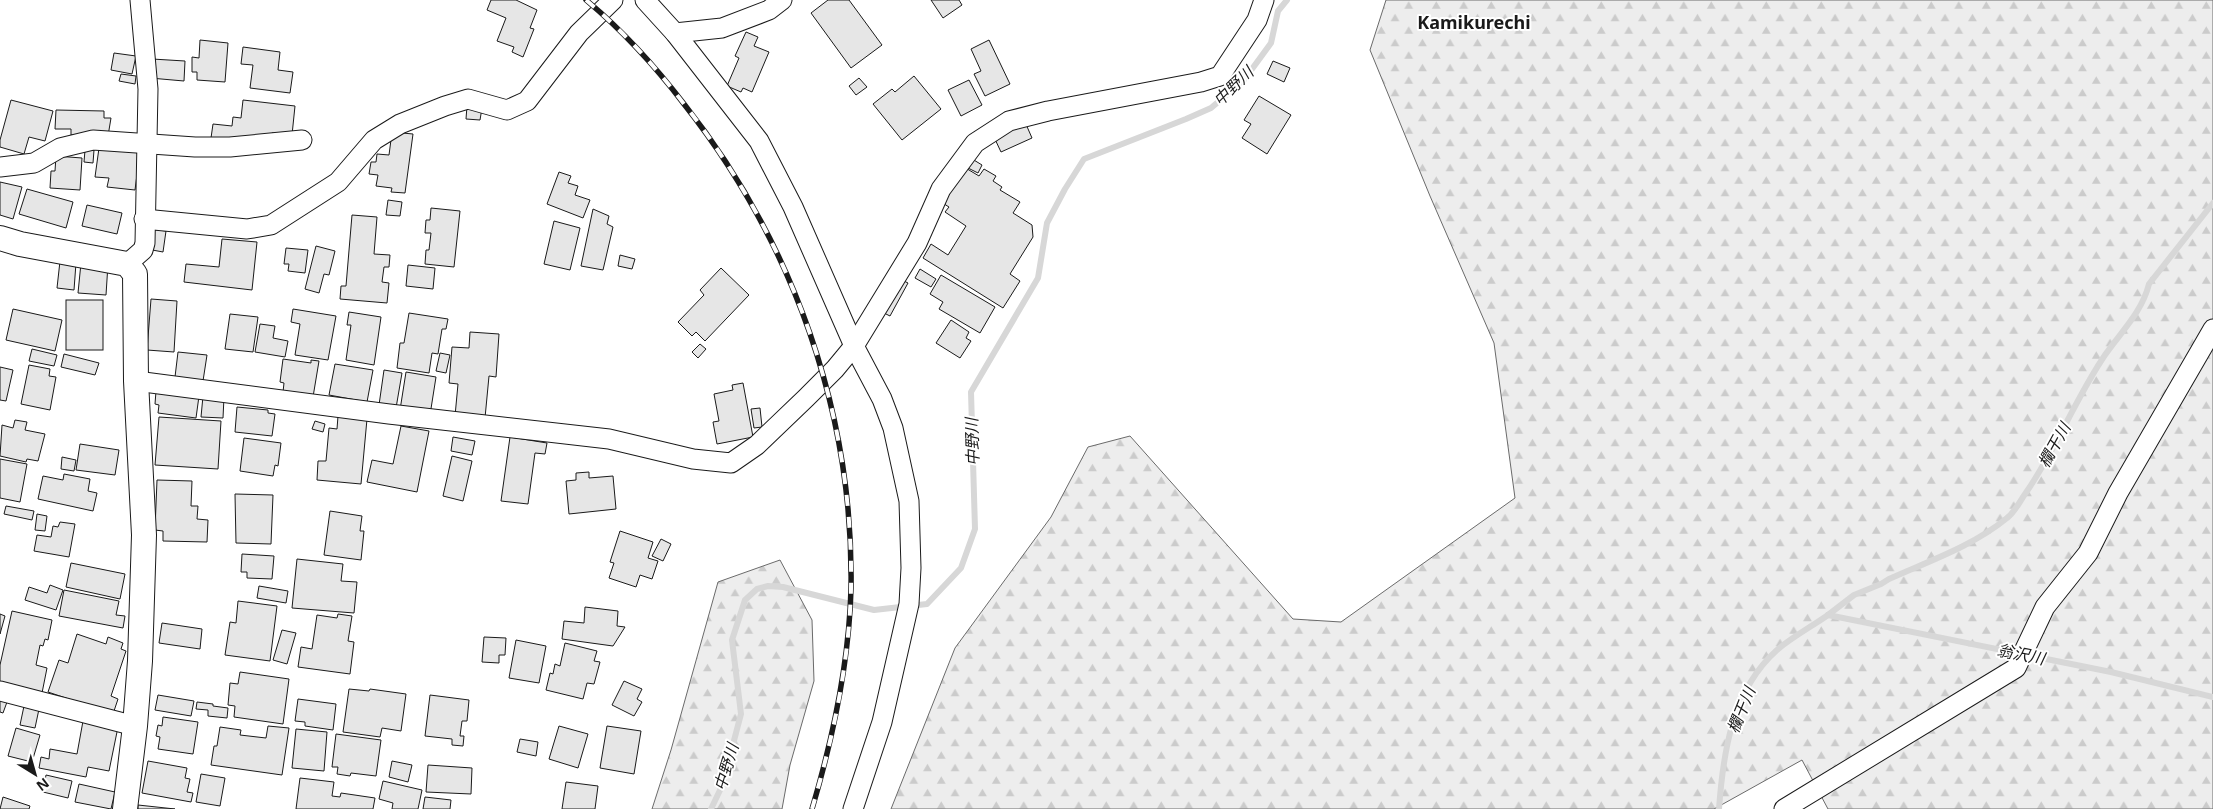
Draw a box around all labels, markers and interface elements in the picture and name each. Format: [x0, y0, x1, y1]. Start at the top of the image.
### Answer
district label: Kamikurechi [1417, 10, 1531, 34]
water label: 中野川 [1208, 60, 1259, 111]
water label: 中野川 [960, 416, 984, 466]
water label: 欄干川 [2033, 417, 2076, 471]
water label: 翁沢川 [1995, 639, 2049, 670]
water label: 欄干川 [1722, 682, 1761, 736]
water label: 中野川 [708, 739, 744, 793]
north arrow [10, 749, 60, 799]
text: N [33, 774, 53, 796]

